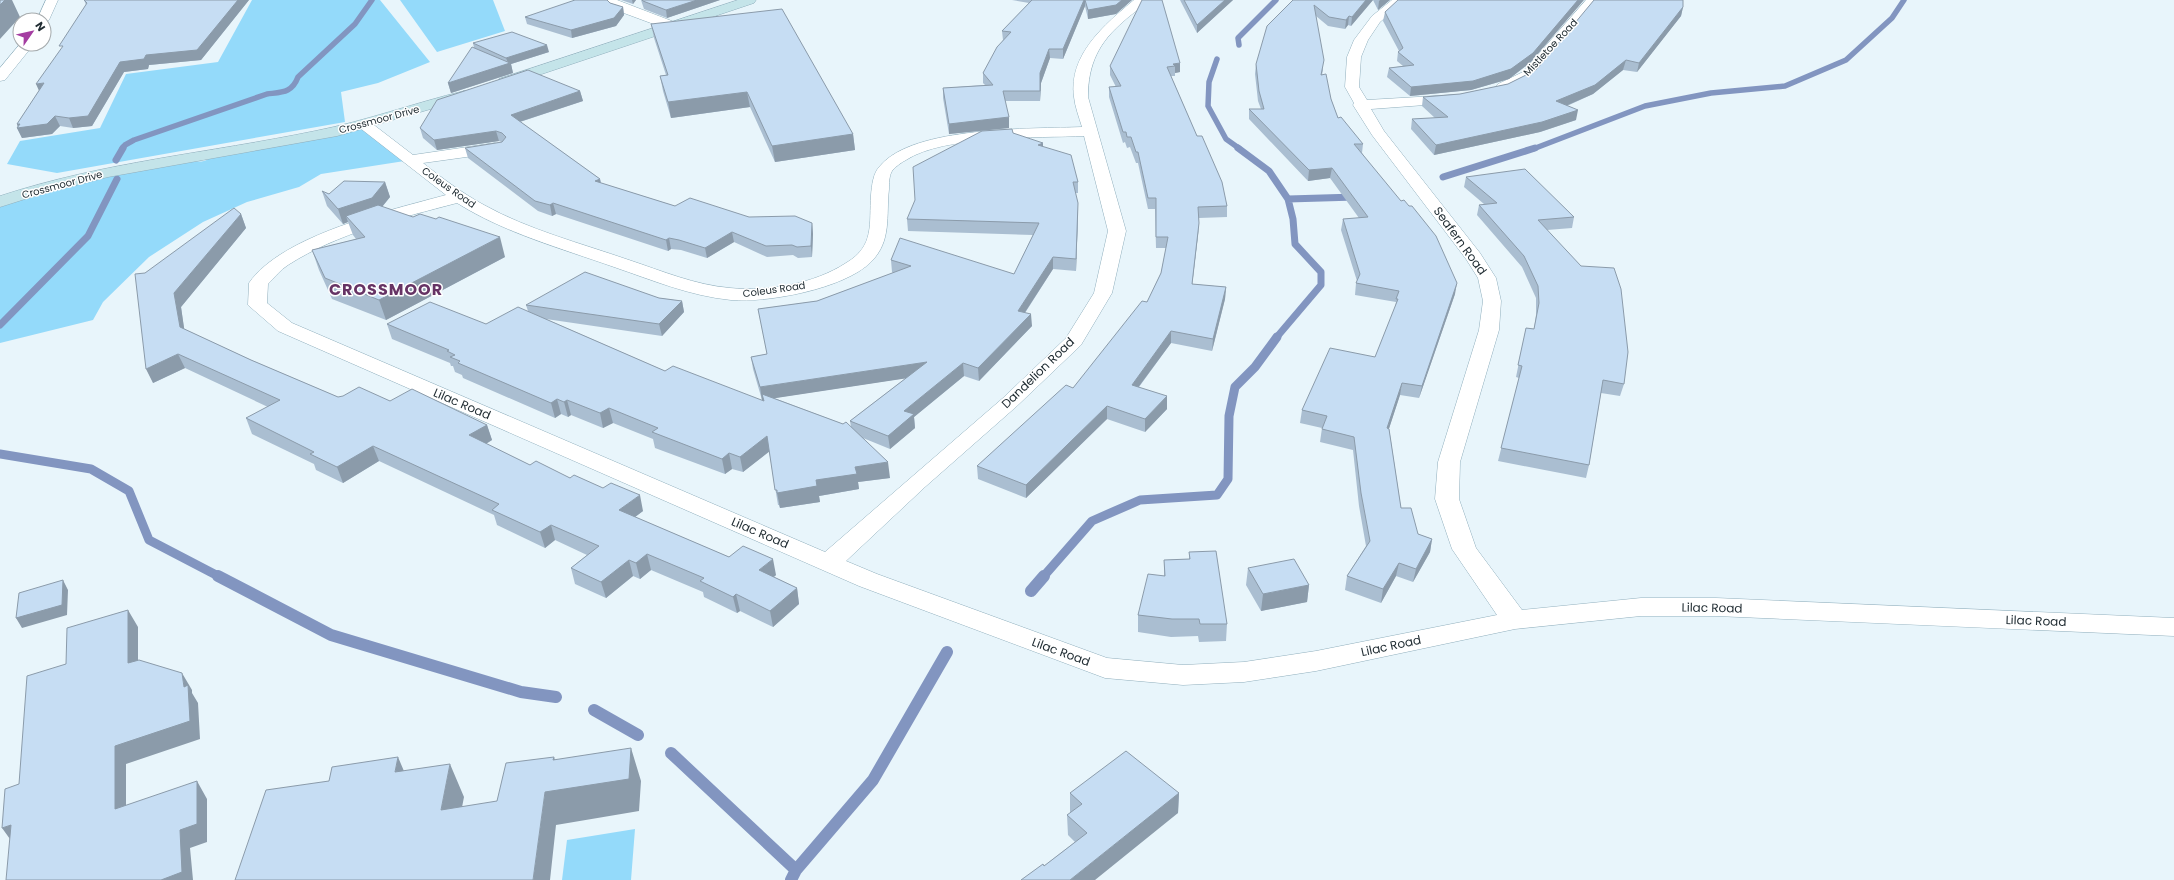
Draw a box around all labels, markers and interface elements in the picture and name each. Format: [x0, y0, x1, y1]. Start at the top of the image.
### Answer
north arrow [12, 12, 52, 52]
street label: Mistletoe Road [1520, 15, 1581, 79]
text: N [31, 19, 49, 34]
street label: Crossmoor Drive [337, 102, 421, 137]
street label: Coleus Road [419, 163, 479, 212]
street label: Crossmoor Drive [20, 167, 104, 202]
street label: Seafern Road [1430, 203, 1491, 278]
district label: CROSSMOOR [329, 278, 443, 301]
street label: Coleus Road [742, 278, 806, 301]
street label: Dandelion Road [997, 333, 1078, 412]
street label: Lilac Road [431, 384, 494, 423]
street label: Lilac Road [729, 513, 792, 552]
street label: Lilac Road [1681, 598, 1743, 617]
street label: Lilac Road [2005, 611, 2067, 630]
street label: Lilac Road [1359, 631, 1422, 660]
street label: Lilac Road [1030, 633, 1093, 670]

